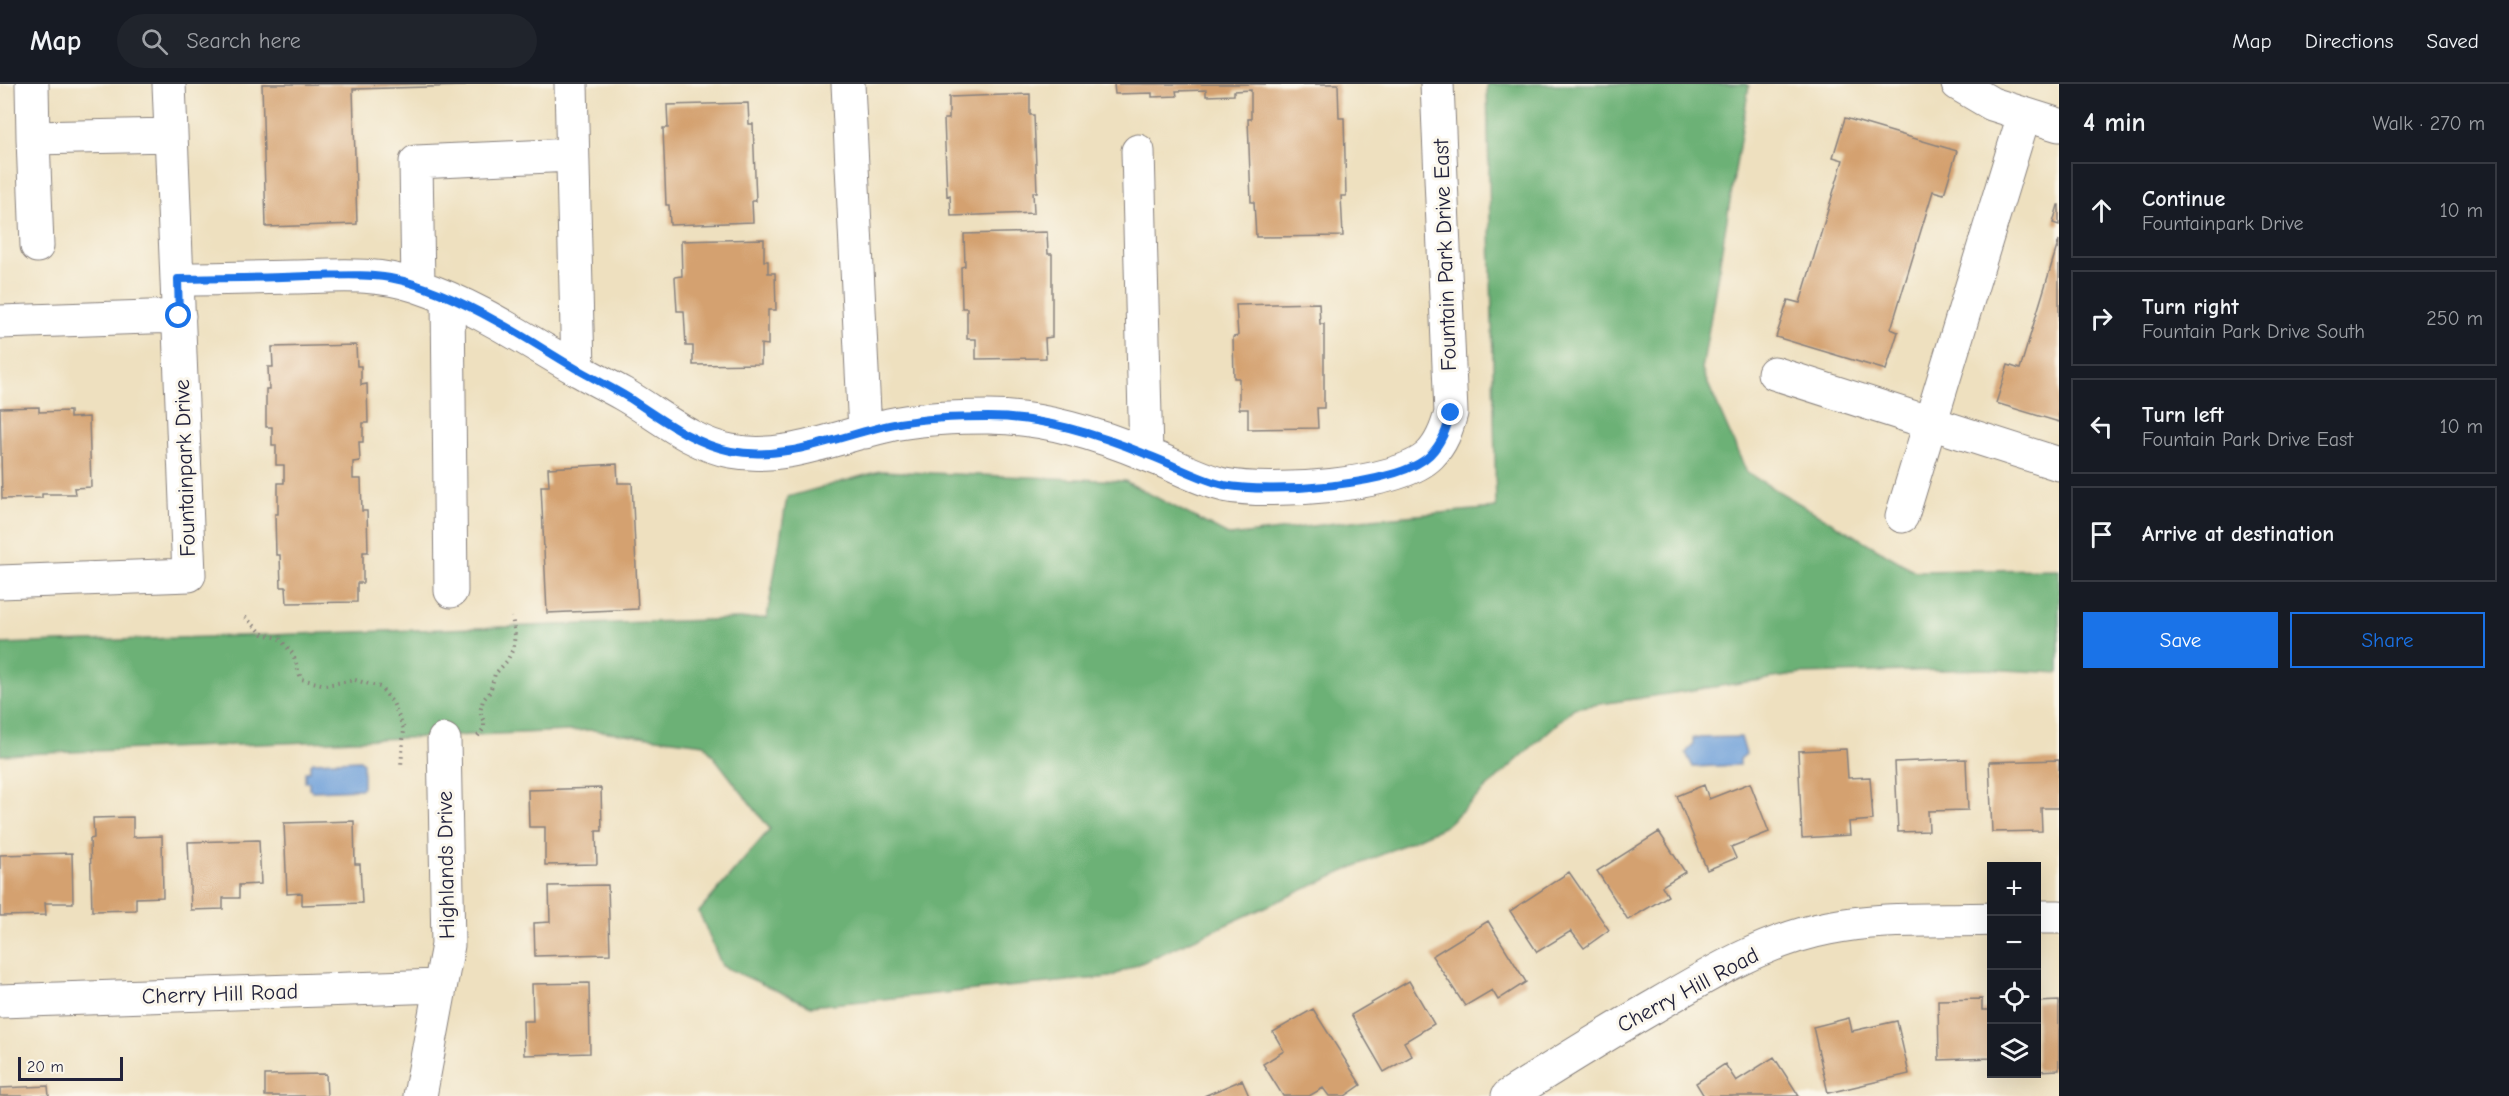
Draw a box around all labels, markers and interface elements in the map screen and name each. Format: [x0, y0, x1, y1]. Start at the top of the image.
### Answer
search box [117, 14, 537, 68]
text: Map [30, 25, 81, 57]
icon: search [138, 25, 171, 58]
text: Search here [186, 28, 301, 54]
text: Map [2232, 29, 2272, 53]
text: Directions [2305, 29, 2394, 53]
text: Saved [2427, 29, 2479, 53]
text: 4 min [2083, 108, 2146, 138]
text: Walk · 270 m [2372, 112, 2485, 135]
street label: Fountain Park Drive East [1428, 138, 1462, 372]
text: Continue [2142, 186, 2225, 212]
icon: ahead [2085, 194, 2118, 227]
text: 10 m [2440, 199, 2483, 222]
text: Fountainpark Drive [2142, 212, 2304, 235]
text: Turn right [2142, 294, 2239, 320]
route start [165, 302, 191, 328]
icon: right [2085, 302, 2118, 335]
text: 250 m [2426, 307, 2483, 330]
text: Fountain Park Drive South [2142, 320, 2365, 343]
street label: Fountainpark Drive [169, 379, 201, 557]
route end [1437, 399, 1463, 425]
text: Turn left [2142, 402, 2224, 428]
icon: left [2085, 410, 2118, 443]
text: 10 m [2440, 415, 2483, 438]
text: Fountain Park Drive East [2142, 428, 2353, 451]
icon: arrive [2085, 518, 2118, 551]
text: Arrive at destination [2142, 521, 2334, 547]
button: Save [2083, 612, 2278, 668]
button: Share [2290, 612, 2485, 668]
street label: Highlands Drive [432, 791, 460, 939]
map controls [1987, 862, 2041, 1078]
button: + [1987, 862, 2041, 916]
button: − [1987, 916, 2041, 970]
street label: Cherry Hill Road [1613, 942, 1763, 1038]
button: locate [1987, 970, 2041, 1024]
street label: Cherry Hill Road [141, 978, 299, 1010]
button: layers [1987, 1024, 2041, 1078]
scale bar [18, 1054, 123, 1082]
text: 20 m [27, 1058, 64, 1076]

